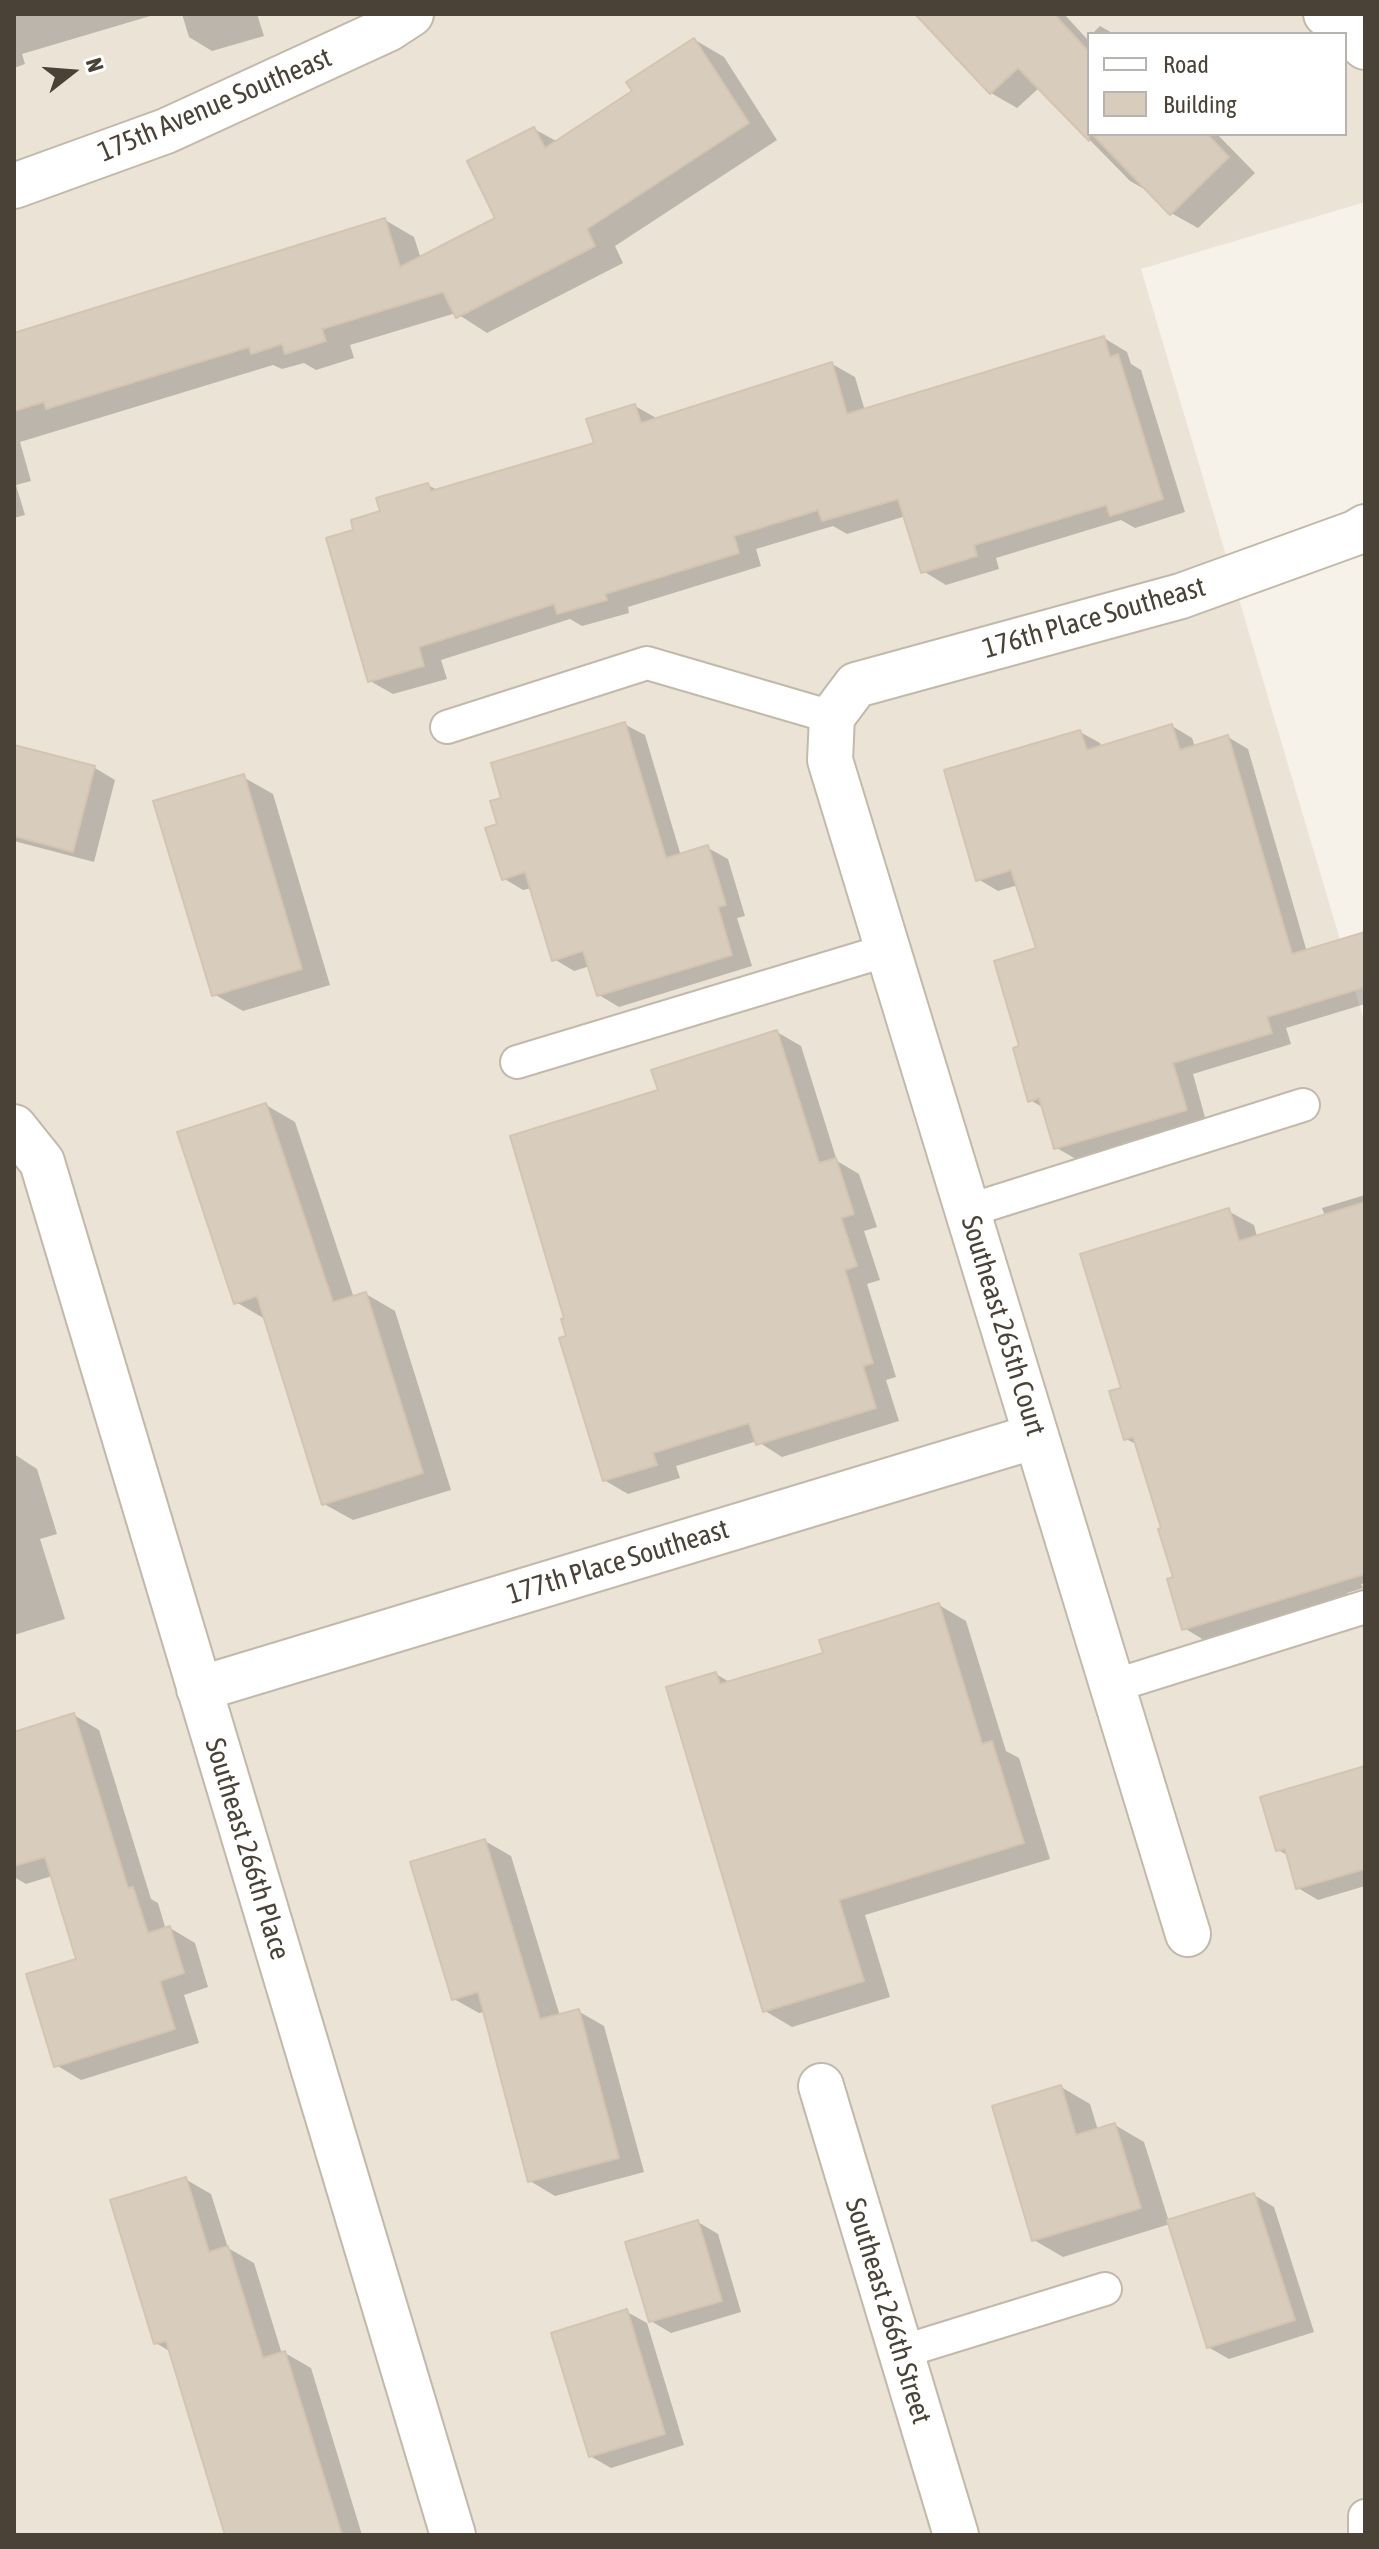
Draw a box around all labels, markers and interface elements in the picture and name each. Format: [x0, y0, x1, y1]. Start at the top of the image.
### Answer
north arrow [32, 32, 112, 112]
legend [1087, 32, 1347, 136]
street label: 175th Avenue Southeast [93, 41, 337, 169]
text: Road [1163, 51, 1209, 78]
text: N [81, 55, 109, 75]
text: Building [1163, 91, 1236, 118]
street label: 176th Place Southeast [979, 570, 1209, 666]
street label: Southeast 265th Court [954, 1212, 1052, 1440]
street label: 177th Place Southeast [503, 1512, 733, 1612]
street label: Southeast 266th Place [197, 1734, 297, 1964]
street label: Southeast 266th Street [838, 2194, 938, 2428]

